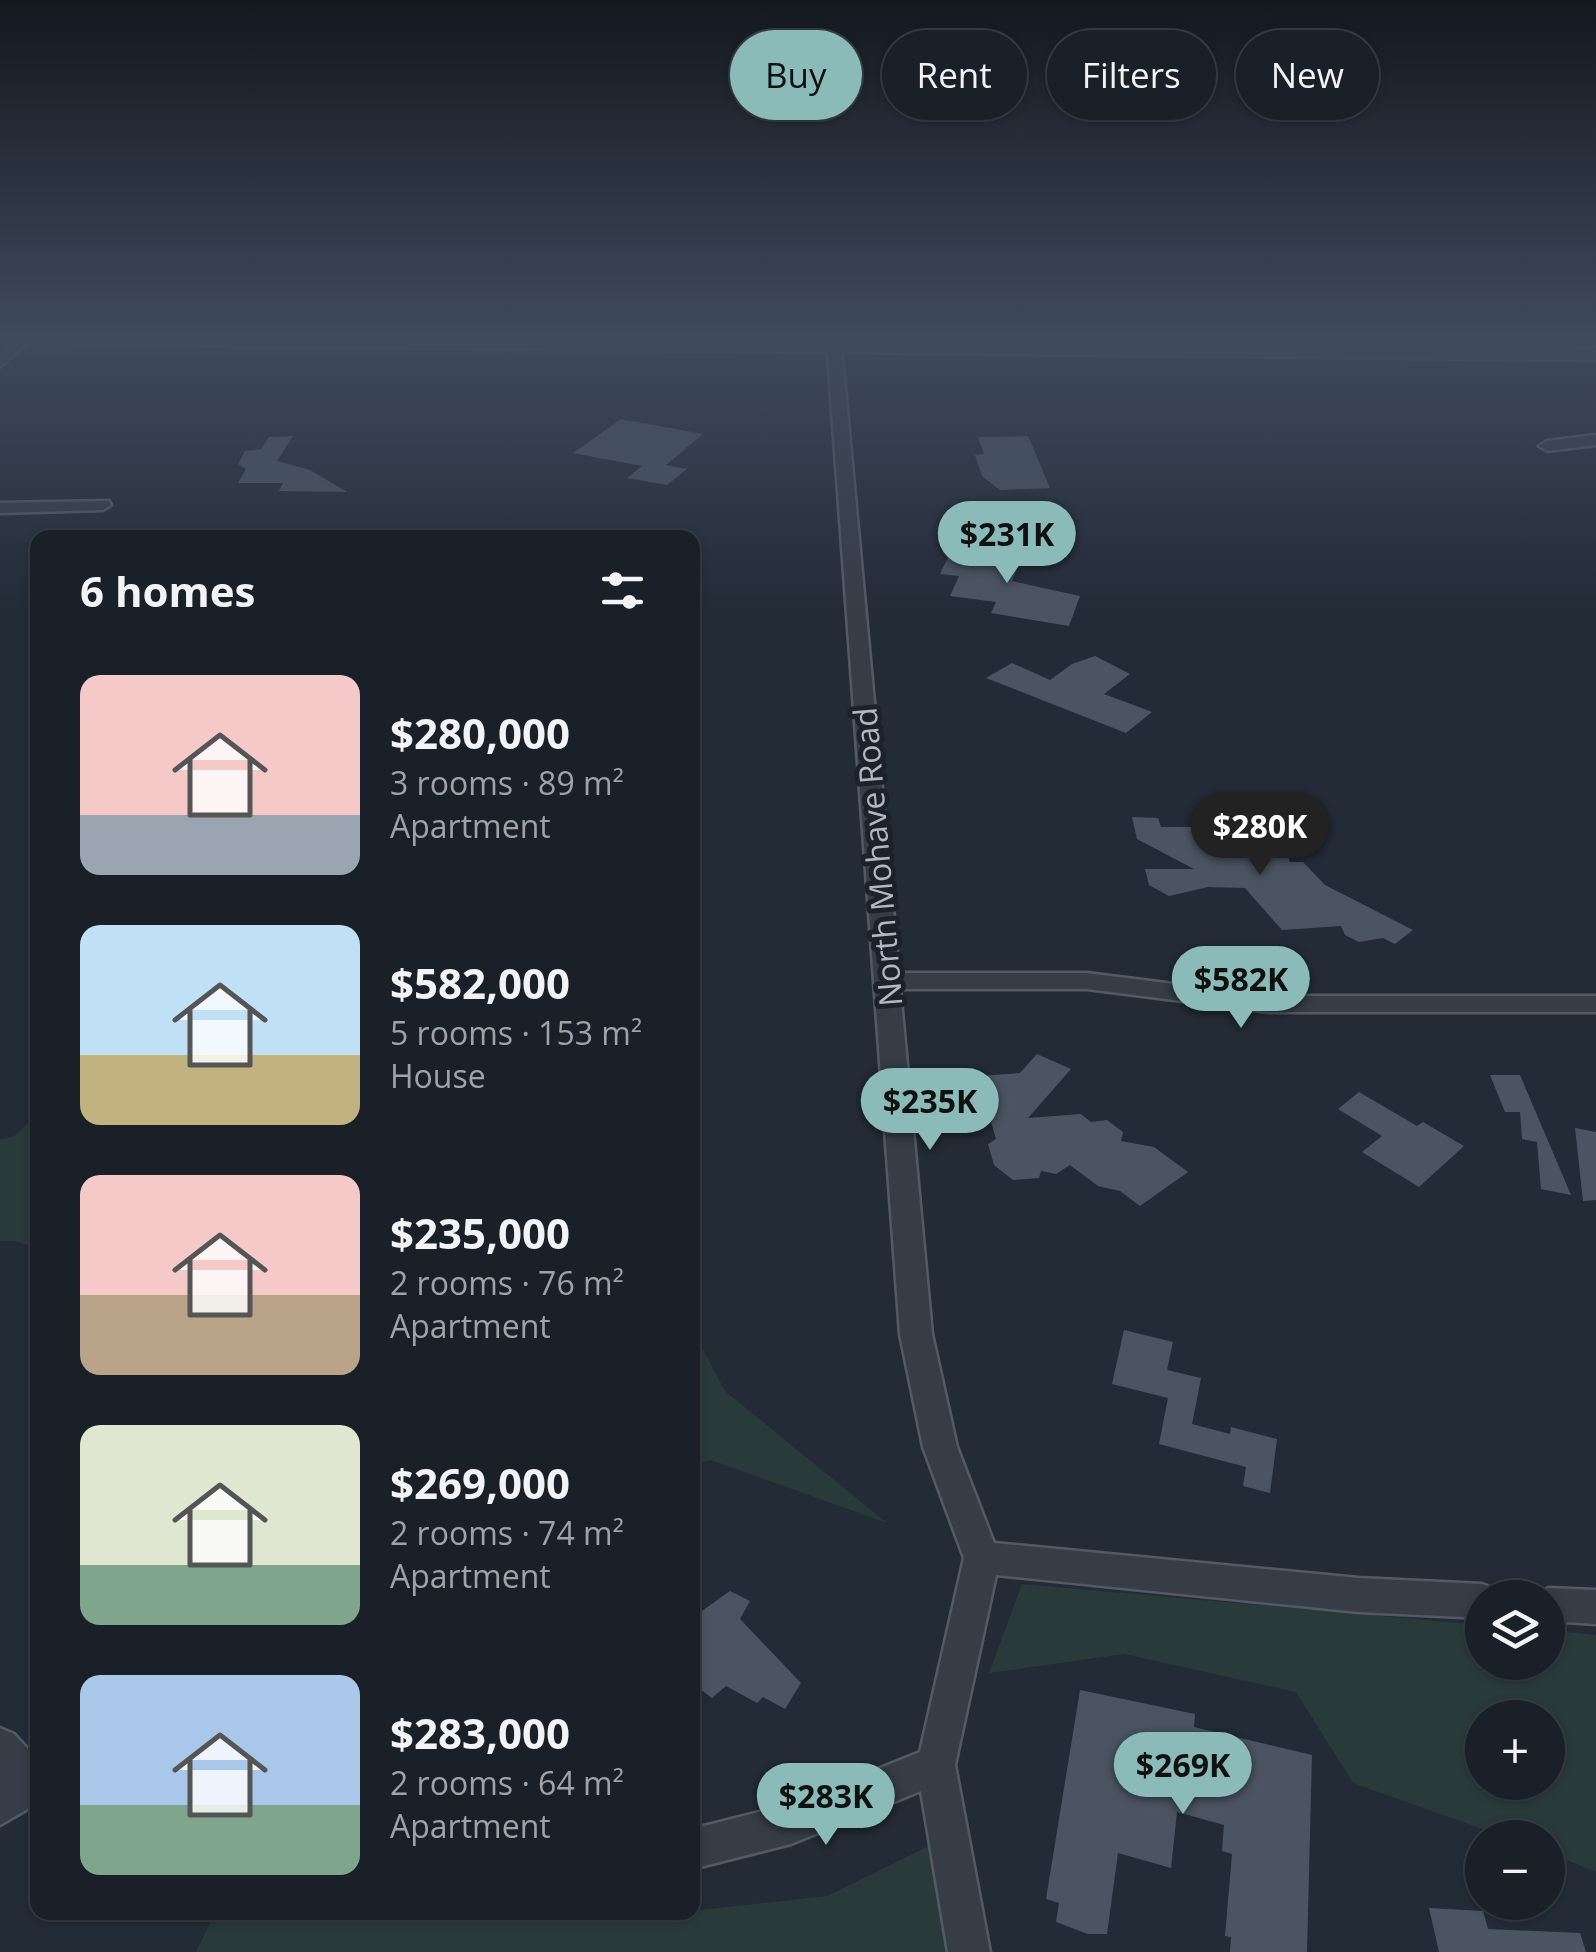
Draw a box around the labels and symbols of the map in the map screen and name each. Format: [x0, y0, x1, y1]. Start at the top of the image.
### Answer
pin: $231K [937, 501, 1077, 586]
street label: North Mohave Road [843, 706, 911, 1008]
pin: $280K [1190, 793, 1330, 878]
pin: $582K [1171, 946, 1311, 1031]
pin: $235K [860, 1068, 1000, 1153]
pin: $269K [1113, 1732, 1253, 1817]
pin: $283K [756, 1763, 896, 1848]

